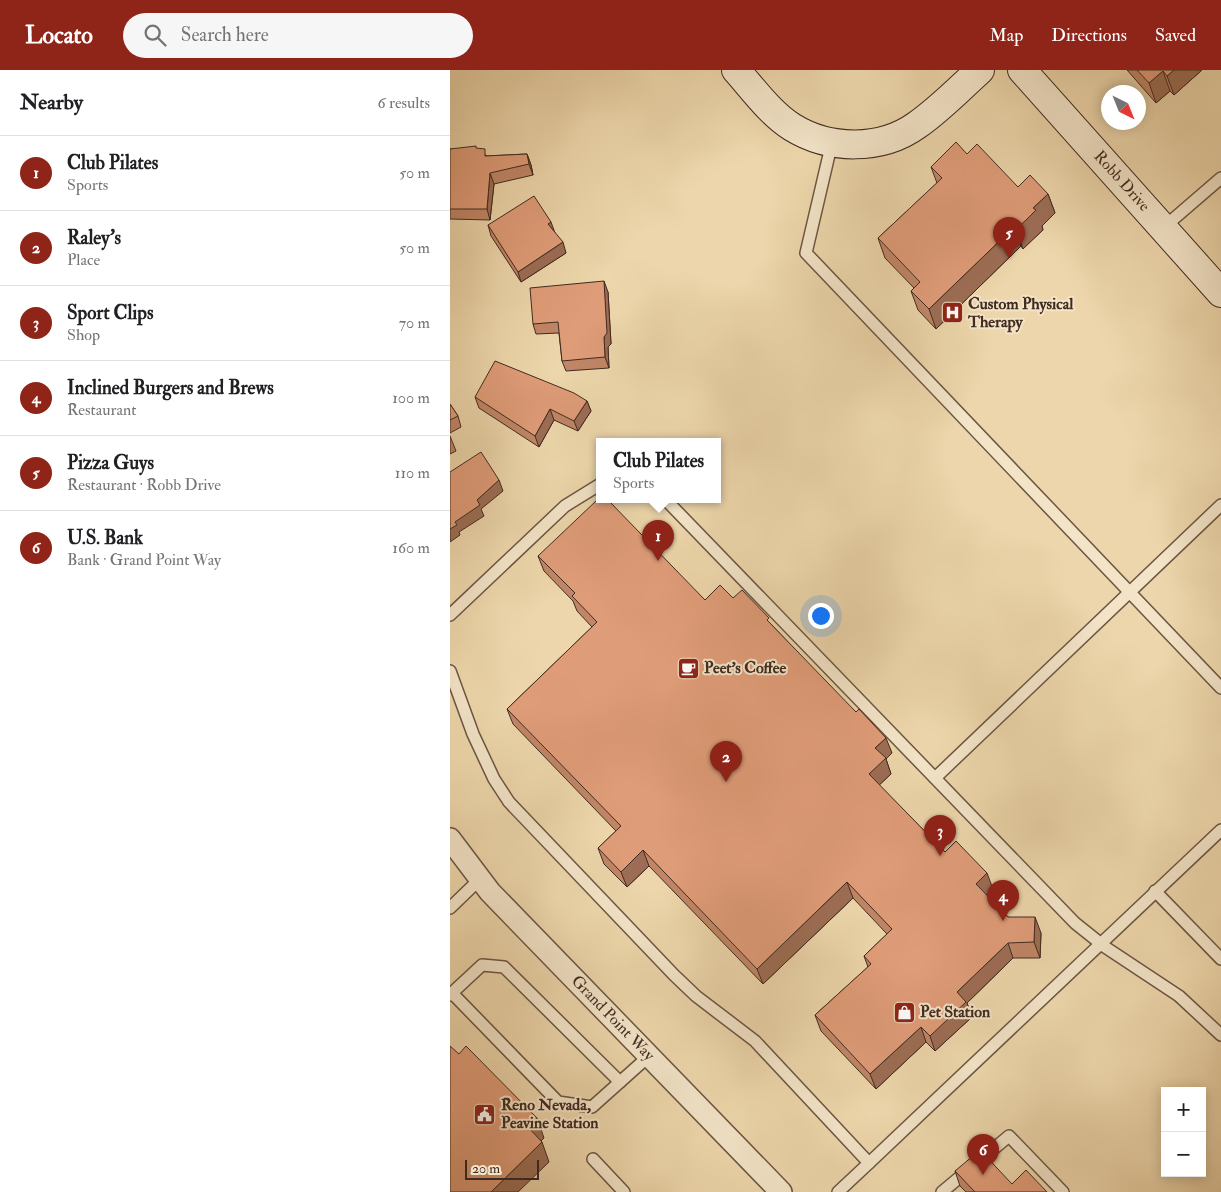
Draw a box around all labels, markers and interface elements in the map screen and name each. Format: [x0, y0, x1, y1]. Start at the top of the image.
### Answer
search box [123, 13, 473, 58]
text: Locato [25, 20, 93, 51]
icon: search [141, 21, 169, 49]
text: Search here [181, 23, 269, 47]
text: Map [990, 24, 1023, 47]
text: Directions [1051, 24, 1127, 47]
text: Saved [1155, 24, 1196, 47]
north arrow [1101, 85, 1146, 130]
text: Nearby [20, 89, 83, 116]
text: 6 results [378, 93, 430, 113]
street label: Robb Drive [1090, 147, 1155, 216]
text: Club Pilates [67, 151, 158, 175]
text: 1 [33, 163, 39, 183]
text: 50 m [399, 163, 430, 183]
text: Sports [67, 175, 108, 195]
pin: 5 [993, 217, 1025, 258]
text: Raley's [67, 226, 121, 250]
text: 2 [32, 238, 40, 258]
text: 50 m [399, 238, 430, 258]
text: Place [67, 250, 100, 270]
place label: Custom Physical Therapy [967, 294, 1074, 333]
text: Sport Clips [67, 301, 153, 325]
hospital icon: Custom Physical Therapy [940, 301, 964, 325]
text: 3 [33, 313, 39, 333]
text: 70 m [399, 313, 430, 333]
text: Shop [67, 325, 100, 345]
text: Inclined Burgers and Brews [67, 376, 274, 400]
text: 4 [32, 388, 40, 408]
text: 100 m [392, 388, 430, 408]
text: Restaurant [67, 400, 136, 420]
popup [596, 438, 721, 503]
text: Club Pilates [613, 449, 704, 473]
text: Pizza Guys [67, 451, 154, 475]
text: 5 [32, 463, 40, 483]
text: 110 m [395, 463, 430, 483]
text: Sports [613, 473, 654, 493]
text: Restaurant · Robb Drive [67, 475, 221, 495]
pin: 1 [642, 520, 674, 561]
text: U.S. Bank [67, 526, 143, 550]
text: 6 [32, 538, 40, 558]
text: 160 m [392, 538, 430, 558]
text: Bank · Grand Point Way [67, 550, 221, 570]
your location [808, 603, 834, 629]
cafe icon: Peet's Coffee [676, 656, 700, 680]
place label: Peet's Coffee [704, 658, 786, 678]
pin: 2 [710, 741, 742, 782]
pin: 3 [924, 815, 956, 856]
pin: 4 [987, 880, 1019, 921]
street label: Grand Point Way [567, 971, 660, 1066]
shop icon: Pet Station [892, 1000, 916, 1024]
place label: Pet Station [920, 1002, 991, 1022]
map controls [1161, 1087, 1206, 1177]
button: + [1161, 1087, 1206, 1132]
place label: Reno Nevada, Peavine Station [501, 1095, 599, 1133]
public building icon: Reno Nevada, Peavine Station [473, 1102, 497, 1126]
button: − [1161, 1132, 1206, 1177]
pin: 6 [967, 1134, 999, 1175]
scale bar [465, 1157, 539, 1180]
text: 20 m [472, 1160, 500, 1177]

